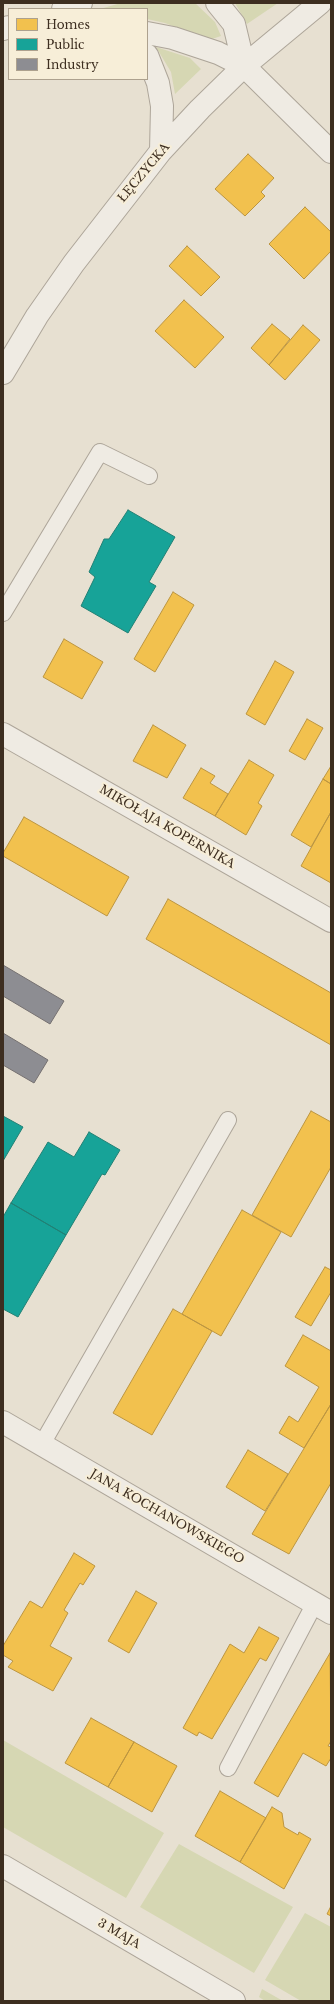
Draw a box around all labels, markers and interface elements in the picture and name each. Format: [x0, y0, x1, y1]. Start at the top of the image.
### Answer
legend [8, 8, 148, 80]
text: Homes [46, 17, 90, 32]
text: Public [46, 37, 85, 52]
text: Industry [46, 57, 99, 72]
street label: ŁĘCZYCKA [115, 140, 173, 206]
street label: MIKOŁAJA KOPERNIKA [97, 782, 237, 872]
street label: JANA KOCHANOWSKIEGO [87, 1467, 247, 1567]
street label: 3 MAJA [95, 1916, 143, 1952]

